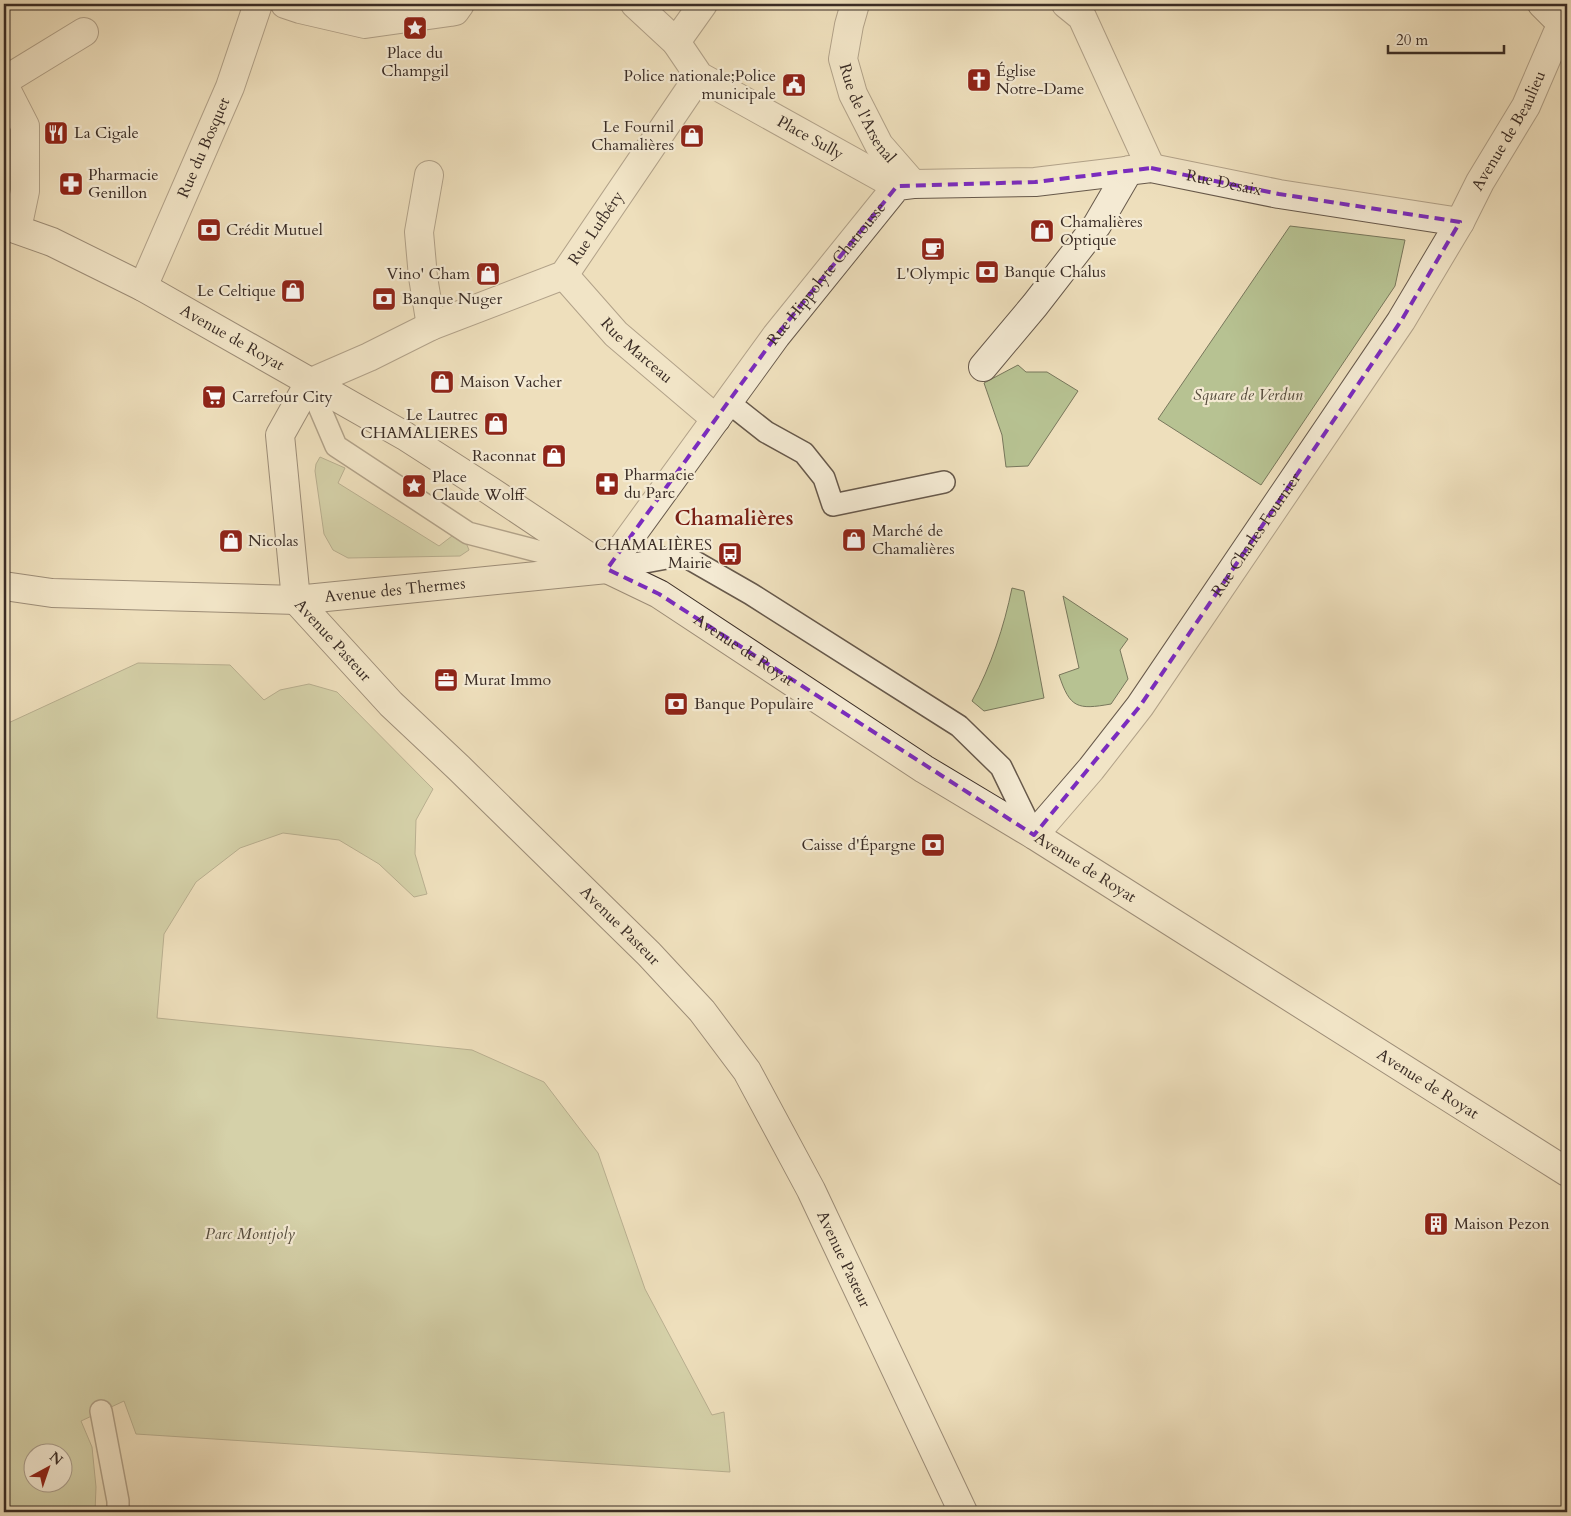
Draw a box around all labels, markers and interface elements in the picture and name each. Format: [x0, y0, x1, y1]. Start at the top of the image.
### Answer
place icon: Place du Champgil [402, 15, 428, 41]
scale bar [1388, 22, 1505, 54]
text: 20 m [1396, 30, 1428, 50]
place label: Place du Champgil [381, 42, 449, 82]
place label: Église Notre-Dame [996, 60, 1084, 100]
street label: Rue de l'Arsenal [834, 61, 901, 168]
place label: Police nationale;Police municipale [624, 65, 776, 105]
church icon: Église Notre-Dame [966, 67, 992, 93]
street label: Avenue de Beaulieu [1466, 67, 1551, 195]
public building icon: Police nationale;Police municipale [781, 72, 807, 98]
street label: Rue du Bosquet [172, 94, 235, 201]
street label: Place Sully [773, 111, 848, 165]
place label: Le Fournil Chamalières [591, 116, 674, 156]
restaurant icon: La Cigale [43, 120, 69, 146]
place label: La Cigale [74, 122, 139, 144]
shop icon: Le Fournil Chamalières [679, 123, 705, 149]
place label: Pharmacie Genillon [88, 164, 159, 204]
street label: Rue Desaix [1184, 164, 1264, 201]
pharmacy icon: Pharmacie Genillon [58, 171, 84, 197]
street label: Rue Lufbéry [563, 186, 629, 269]
street label: Rue Hippolyte Chatrousse [762, 197, 891, 350]
place label: Chamalières Optique [1060, 211, 1143, 251]
bank icon: Crédit Mutuel [196, 217, 222, 243]
shop icon: Chamalières Optique [1029, 218, 1055, 244]
place label: Crédit Mutuel [226, 219, 323, 241]
cafe icon: L'Olympic [920, 236, 946, 262]
bank icon: Banque Chalus [974, 259, 1000, 285]
shop icon: Vino' Cham [475, 261, 501, 287]
place label: Banque Chalus [1004, 261, 1106, 283]
place label: Vino' Cham [387, 263, 470, 285]
place label: L'Olympic [896, 263, 970, 285]
shop icon: Le Celtique [280, 278, 306, 304]
place label: Le Celtique [197, 280, 276, 302]
bank icon: Banque Nuger [371, 286, 397, 312]
place label: Banque Nuger [402, 288, 502, 310]
street label: Avenue de Royat [176, 299, 288, 376]
street label: Rue Marceau [596, 313, 677, 389]
shop icon: Maison Vacher [429, 369, 455, 395]
place label: Maison Vacher [460, 371, 562, 393]
supermarket icon: Carrefour City [201, 384, 227, 410]
park label: Square de Verdun [1193, 384, 1303, 406]
place label: Carrefour City [232, 386, 333, 408]
place label: Le Lautrec CHAMALIERES [361, 404, 478, 444]
shop icon: Le Lautrec CHAMALIERES [483, 411, 509, 437]
shop icon: Raconnat [541, 443, 567, 469]
place label: Raconnat [472, 445, 536, 467]
place label: Pharmacie du Parc [624, 464, 695, 504]
place label: Place Claude Wolff [432, 466, 526, 506]
street label: Rue Charles Fournier [1206, 468, 1306, 601]
pharmacy icon: Pharmacie du Parc [594, 471, 620, 497]
place icon: Place Claude Wolff [401, 473, 427, 499]
district label: Chamalières [675, 504, 793, 533]
place label: Marché de Chamalières [872, 520, 955, 560]
shop icon: Marché de Chamalières [841, 527, 867, 553]
shop icon: Nicolas [218, 528, 244, 554]
place label: Nicolas [248, 530, 298, 552]
place label: CHAMALIÈRES Mairie [595, 534, 712, 574]
bus stop icon: CHAMALIÈRES Mairie [717, 541, 743, 567]
street label: Avenue des Thermes [323, 572, 466, 608]
street label: Avenue Pasteur [289, 594, 376, 687]
street label: Avenue de Royat [689, 609, 798, 691]
office icon: Murat Immo [433, 667, 459, 693]
place label: Murat Immo [464, 669, 551, 691]
bank icon: Banque Populaire [663, 691, 689, 717]
place label: Banque Populaire [694, 693, 814, 715]
street label: Avenue de Royat [1030, 827, 1140, 908]
bank icon: Caisse d'Épargne [920, 832, 946, 858]
place label: Caisse d'Épargne [801, 834, 916, 856]
street label: Avenue Pasteur [575, 881, 665, 970]
street label: Avenue de Royat [1373, 1043, 1483, 1124]
street label: Avenue Pasteur [811, 1207, 876, 1312]
building icon: Maison Pezon [1423, 1211, 1449, 1237]
place label: Maison Pezon [1454, 1213, 1550, 1235]
park label: Parc Montjoly [205, 1223, 295, 1245]
north arrow [22, 1444, 72, 1494]
text: N [45, 1447, 67, 1470]

